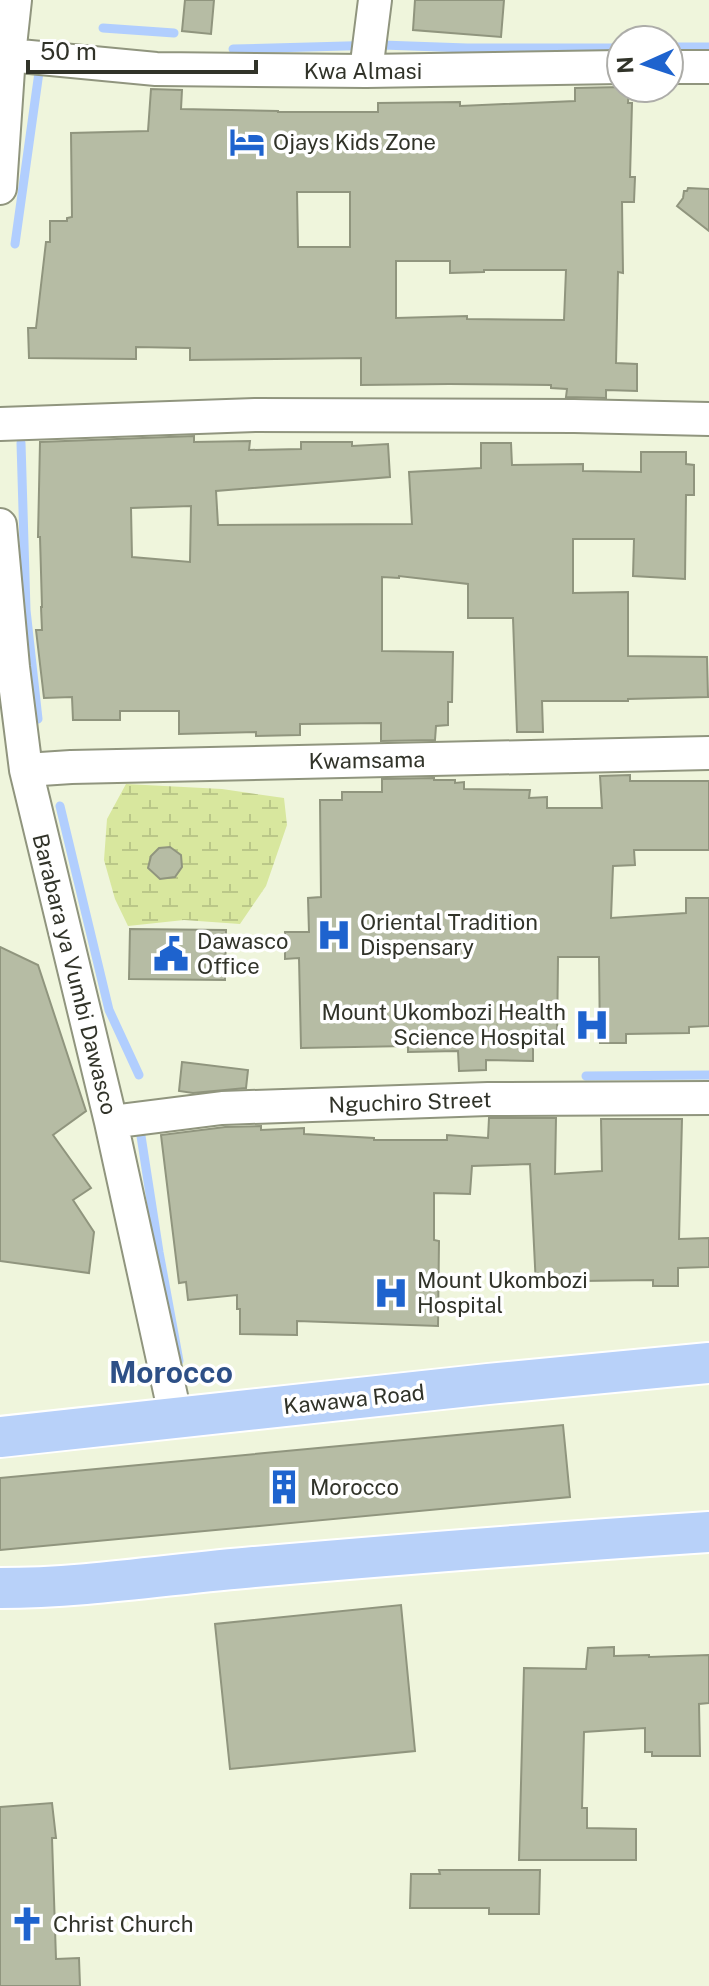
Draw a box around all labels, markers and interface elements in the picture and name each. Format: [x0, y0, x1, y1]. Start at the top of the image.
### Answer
scale bar [28, 24, 256, 74]
north arrow [605, 24, 685, 104]
text: 50 m [40, 37, 97, 65]
text: N [612, 56, 638, 74]
street label: Kwa Almasi [304, 58, 422, 84]
hotel icon: Ojays Kids Zone [228, 123, 266, 161]
place label: Ojays Kids Zone [273, 129, 436, 155]
street label: Kwamsama [308, 746, 426, 774]
street label: Barabara ya Vumbi Dawasco [27, 831, 123, 1117]
place label: Oriental Tradition Dispensary [360, 909, 538, 960]
hospital icon: Oriental Tradition Dispensary [315, 916, 353, 954]
place label: Dawasco Office [197, 928, 288, 979]
public building icon: Dawasco Office [152, 935, 190, 973]
place label: Mount Ukombozi Health Science Hospital [322, 999, 566, 1050]
hospital icon: Mount Ukombozi Health Science Hospital [573, 1006, 611, 1044]
street label: Nguchiro Street [328, 1086, 492, 1118]
place label: Mount Ukombozi Hospital [417, 1267, 588, 1318]
hospital icon: Mount Ukombozi Hospital [372, 1274, 410, 1312]
district label: Morocco [109, 1354, 233, 1390]
street label: Kawawa Road [282, 1379, 426, 1419]
building icon: Morocco [265, 1468, 303, 1506]
place label: Morocco [310, 1474, 399, 1500]
church icon: Christ Church [8, 1905, 46, 1943]
place label: Christ Church [53, 1911, 193, 1937]

